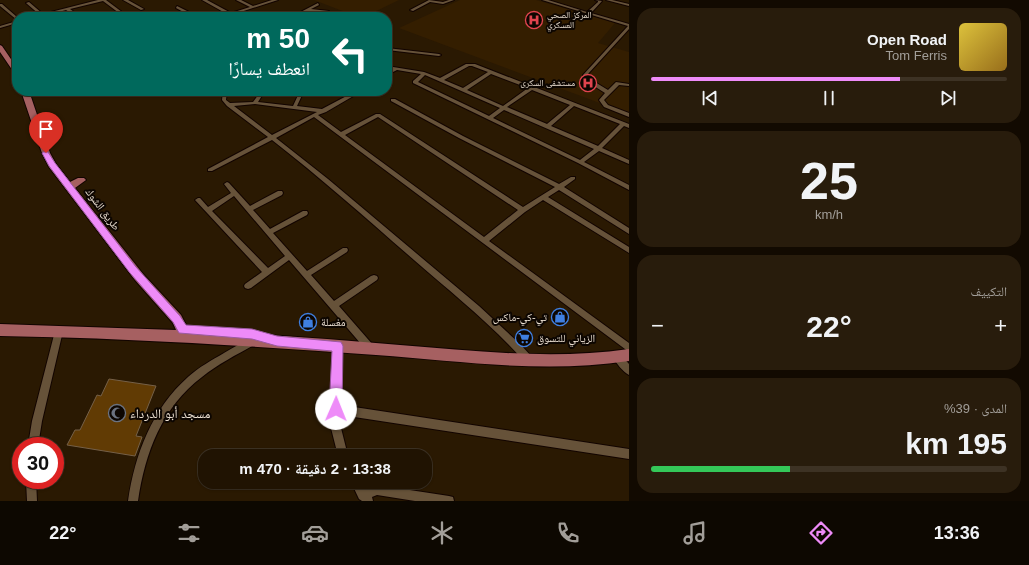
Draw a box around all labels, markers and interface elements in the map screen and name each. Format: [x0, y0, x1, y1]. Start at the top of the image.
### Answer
hospital icon: المركز الصحي العسكري [524, 10, 544, 30]
place label: المركز الصحي العسكري [547, 10, 592, 32]
text: 50 m [246, 23, 310, 54]
icon: left [324, 28, 376, 80]
text: Open Road [867, 31, 947, 48]
text: Tom Ferris [886, 48, 947, 63]
text: انعطف يسارًا [228, 59, 310, 79]
hospital icon: مستشفى السكرى [578, 73, 598, 93]
place label: مستشفى السكرى [520, 78, 575, 88]
icon: previous [699, 87, 721, 109]
icon: pause [818, 87, 840, 109]
icon: next [937, 87, 959, 109]
pin [29, 112, 63, 153]
icon: arrive [35, 118, 57, 140]
text: 25 [800, 152, 858, 210]
street label: طريق الشوك [83, 186, 123, 233]
text: km/h [815, 207, 843, 222]
text: التكييف [971, 284, 1007, 299]
shop icon: تي-كي-ماكس [550, 307, 570, 327]
text: 22° [806, 310, 852, 343]
place label: تي-كي-ماكس [493, 311, 548, 326]
shop icon: مغسلة [298, 312, 318, 332]
text: − [651, 313, 664, 338]
text: + [994, 313, 1007, 338]
place label: مغسلة [321, 316, 346, 328]
supermarket icon: الزياني للتسوق [514, 328, 534, 348]
place label: الزياني للتسوق [537, 332, 595, 347]
position arrow [315, 388, 357, 430]
text: المدى · 39% [944, 401, 1007, 416]
mosque icon: مسجد أبو الدرداء [107, 403, 127, 423]
place label: مسجد أبو الدرداء [130, 406, 211, 422]
text: 195 km [905, 427, 1007, 460]
speed limit sign: 30 [12, 437, 64, 489]
text: 13:38 · 2 دقيقة · 470 m [239, 460, 391, 477]
icon: filters [175, 519, 203, 547]
icon: car [301, 519, 329, 547]
icon: climate [428, 519, 456, 547]
icon: phone [554, 519, 582, 547]
icon: music [681, 519, 709, 547]
icon: directions [807, 519, 835, 547]
text: 22° [49, 523, 77, 543]
text: 13:36 [934, 523, 980, 543]

